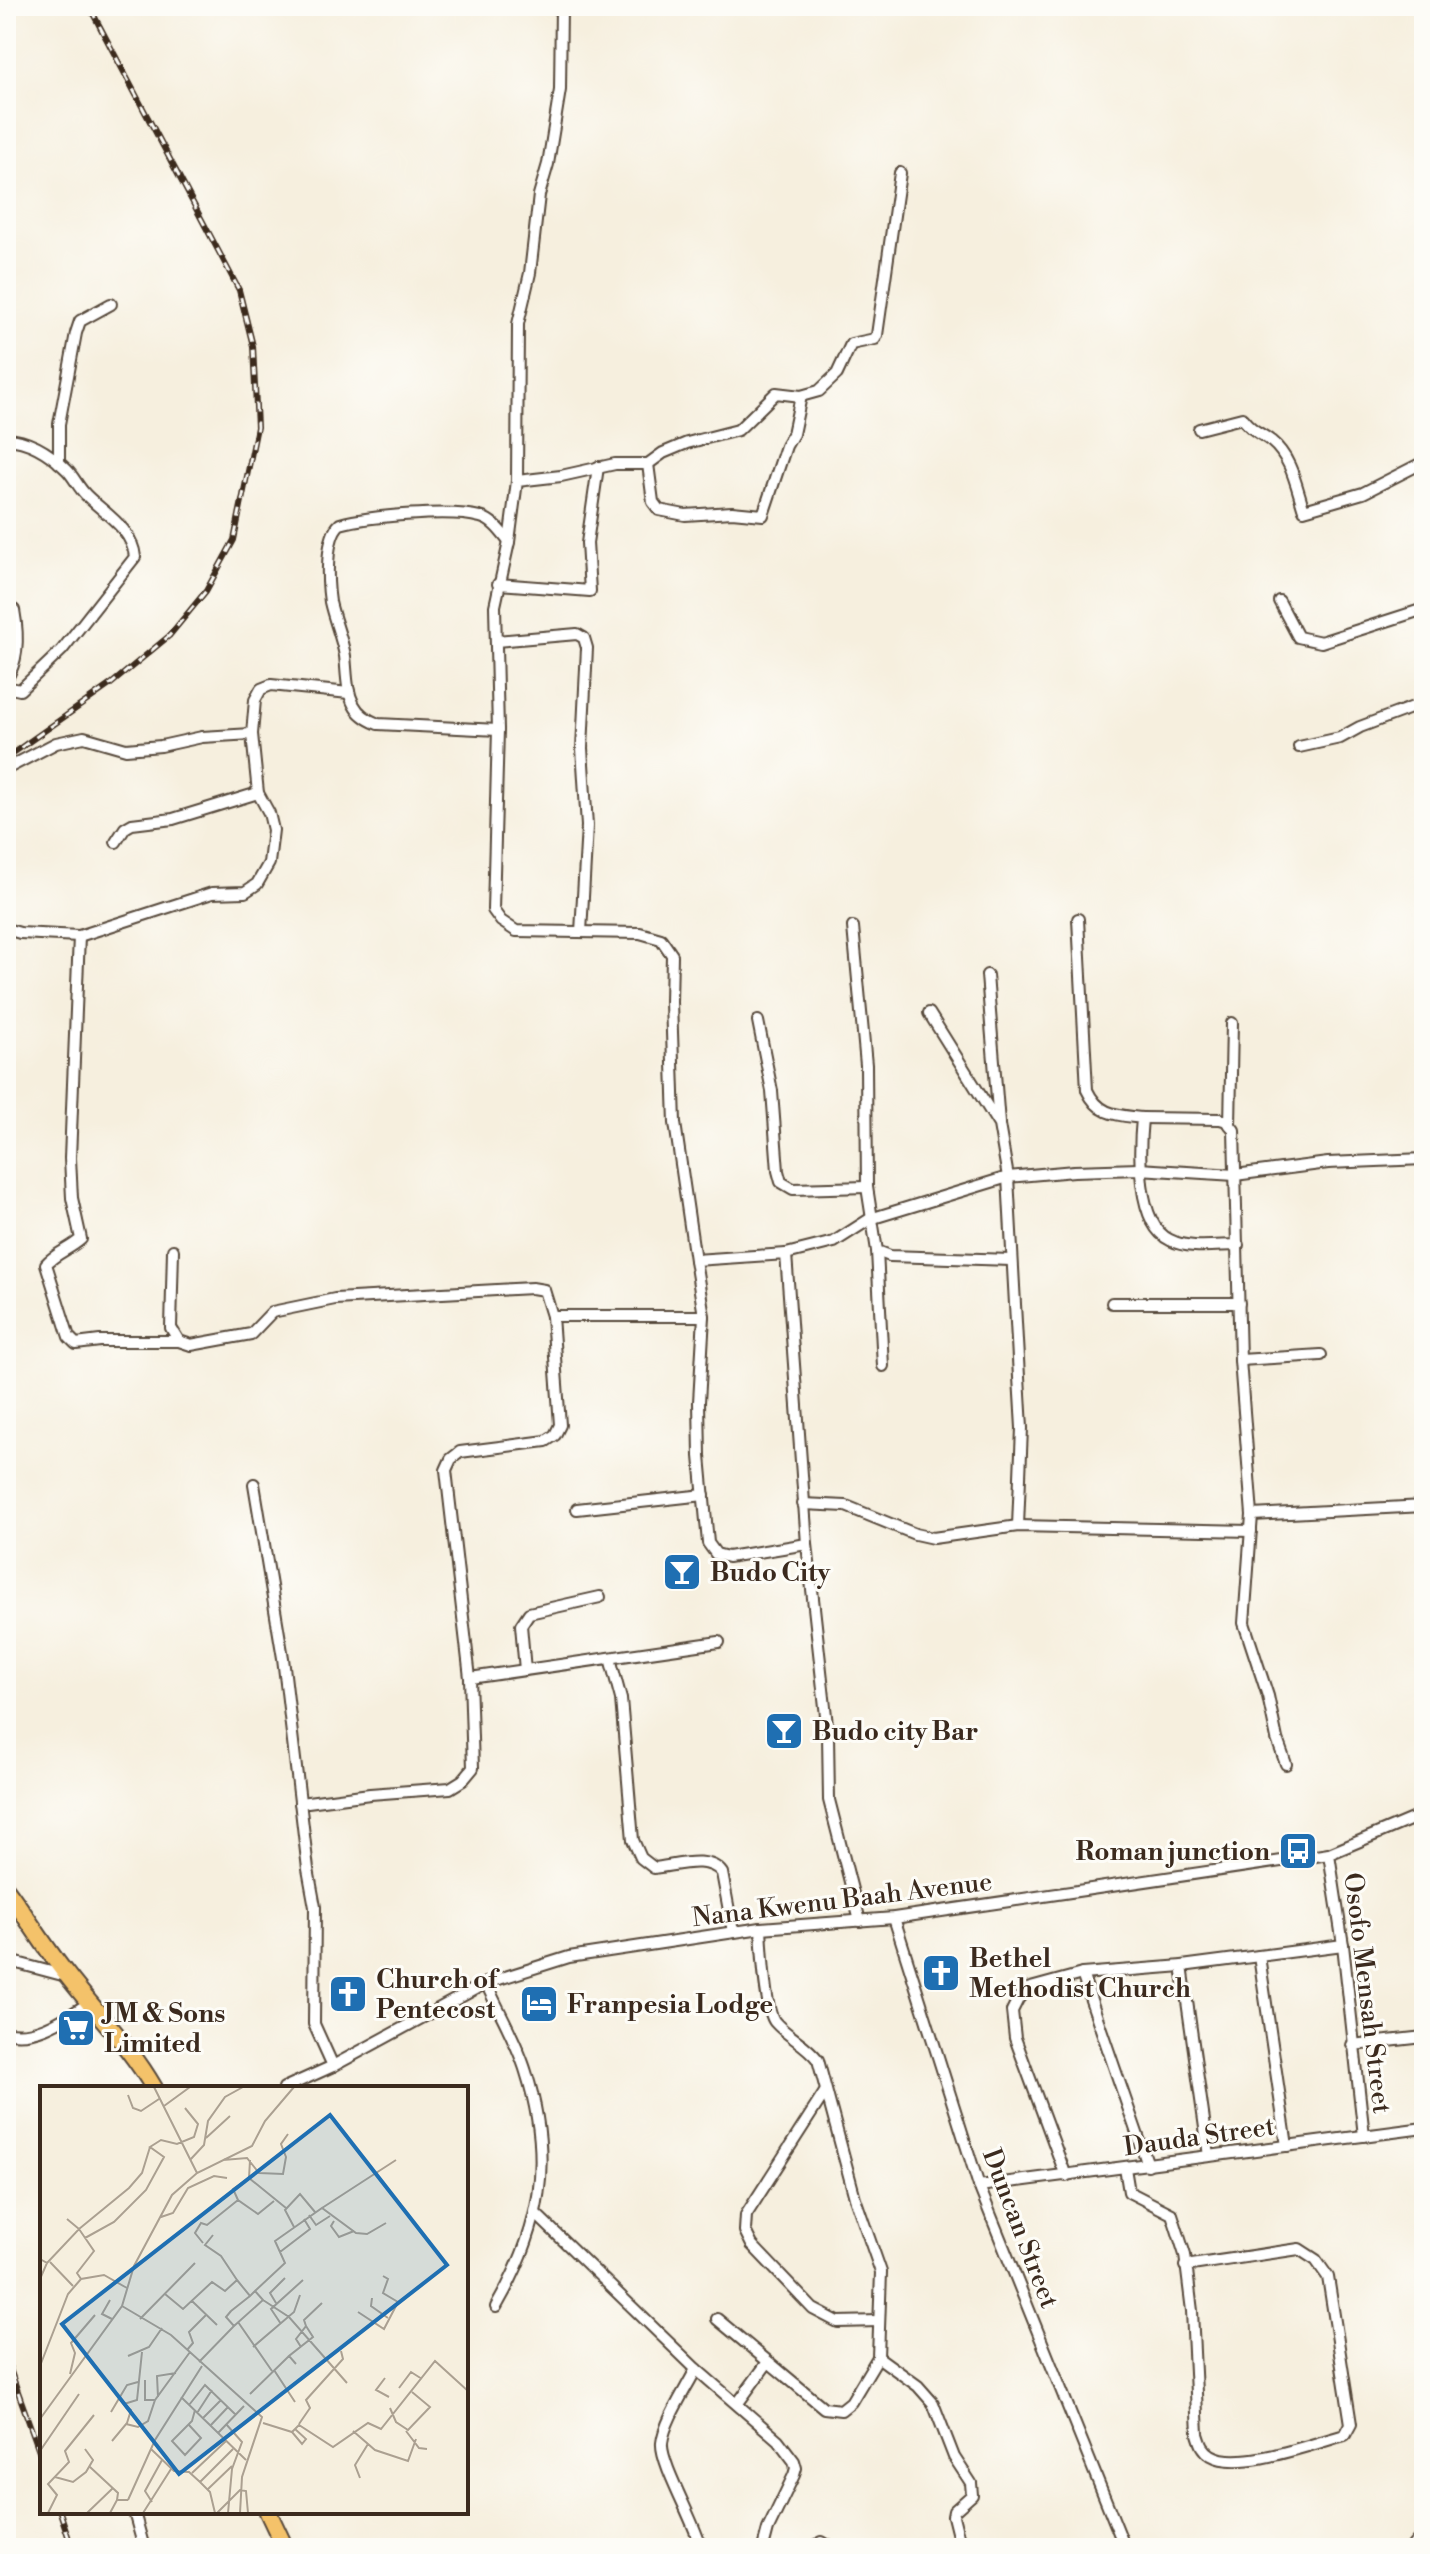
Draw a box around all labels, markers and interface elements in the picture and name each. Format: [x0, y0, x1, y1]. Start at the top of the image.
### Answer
bar icon: Budo City [661, 1551, 703, 1593]
place label: Budo City [710, 1557, 831, 1589]
bar icon: Budo city Bar [763, 1710, 805, 1752]
place label: Budo city Bar [812, 1716, 978, 1748]
bus stop icon: Roman junction [1277, 1830, 1319, 1872]
place label: Roman junction [1075, 1836, 1270, 1868]
street label: Nana Kwenu Baah Avenue [690, 1866, 994, 1934]
street label: Osofo Mensah Street [1336, 1871, 1398, 2115]
place label: Bethel Methodist Church [969, 1943, 1191, 2005]
church icon: Bethel Methodist Church [920, 1952, 962, 1994]
place label: Church of Pentecost [376, 1964, 500, 2026]
church icon: Church of Pentecost [327, 1973, 369, 2015]
hotel icon: Franpesia Lodge [518, 1983, 560, 2025]
place label: Franpesia Lodge [567, 1989, 773, 2021]
place label: JM & Sons Limited [101, 1998, 225, 2060]
supermarket icon: JM & Sons Limited [55, 2007, 97, 2049]
inset map [40, 2086, 468, 2514]
street label: Dauda Street [1122, 2111, 1277, 2163]
street label: Duncan Street [975, 2144, 1065, 2313]

